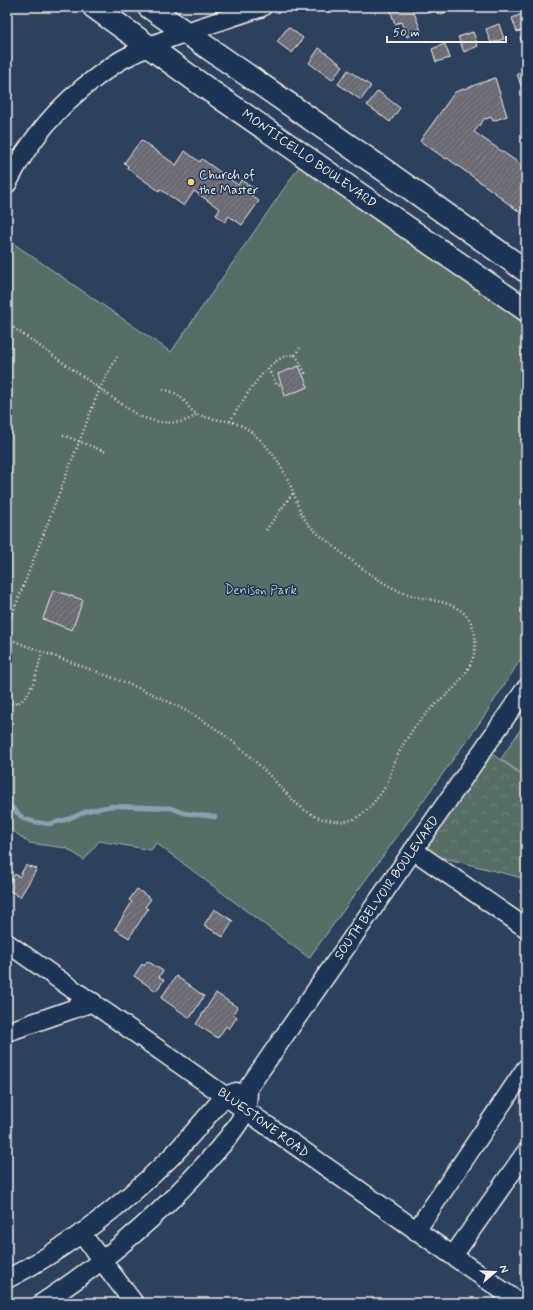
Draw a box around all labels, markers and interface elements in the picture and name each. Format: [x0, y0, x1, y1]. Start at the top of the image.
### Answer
scale bar [387, 18, 506, 44]
text: 50 m [393, 25, 420, 41]
street label: MONTICELLO BOULEVARD [238, 106, 380, 212]
place label: Church of the Master [199, 167, 259, 199]
marker: Church of the Master [186, 177, 196, 187]
park label: Denison Park [225, 582, 298, 599]
street label: SOUTH BELVOIR BOULEVARD [331, 813, 443, 963]
street label: BLUESTONE ROAD [214, 1084, 312, 1162]
north arrow [475, 1252, 515, 1292]
text: N [496, 1263, 511, 1275]

